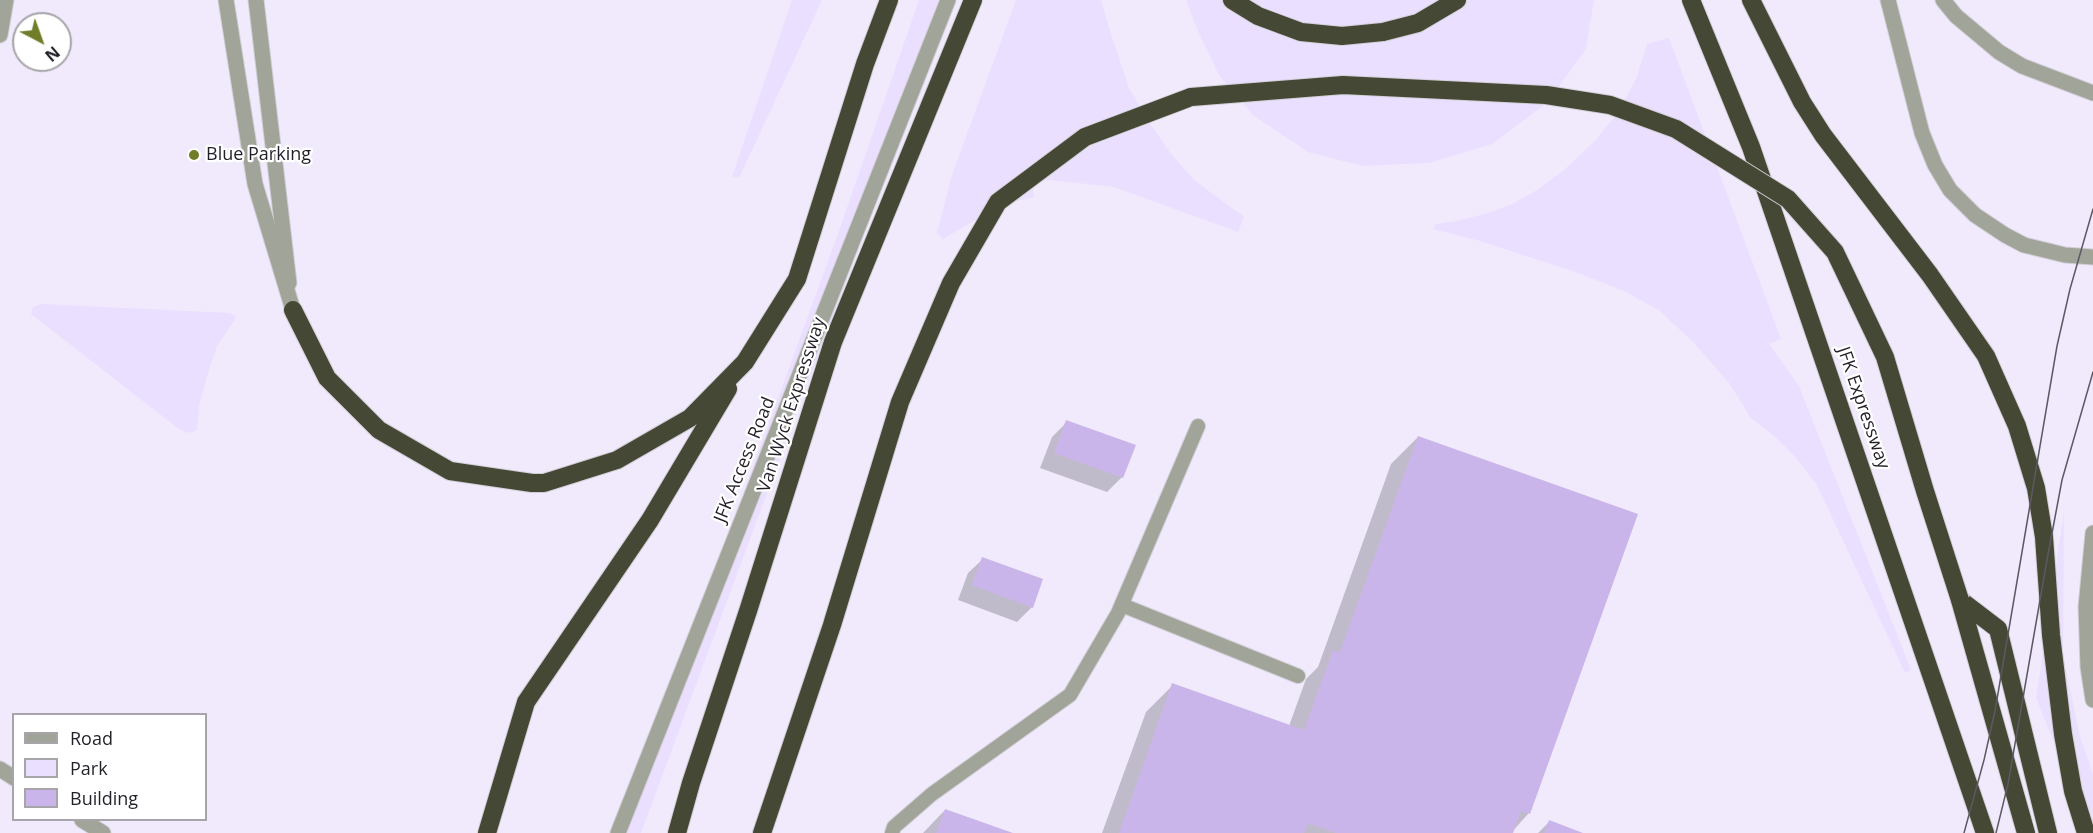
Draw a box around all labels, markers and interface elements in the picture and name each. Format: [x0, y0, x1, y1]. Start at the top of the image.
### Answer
north arrow [12, 12, 72, 72]
text: N [40, 41, 65, 67]
place label: Blue Parking [206, 144, 311, 166]
marker: Blue Parking [187, 148, 201, 162]
street label: Van Wyck Expressway [753, 315, 831, 495]
street label: JFK Expressway [1832, 344, 1894, 472]
street label: JFK Access Road [710, 394, 780, 526]
legend [12, 713, 207, 821]
text: Road [70, 726, 113, 750]
text: Park [70, 756, 108, 780]
text: Building [70, 786, 138, 810]

